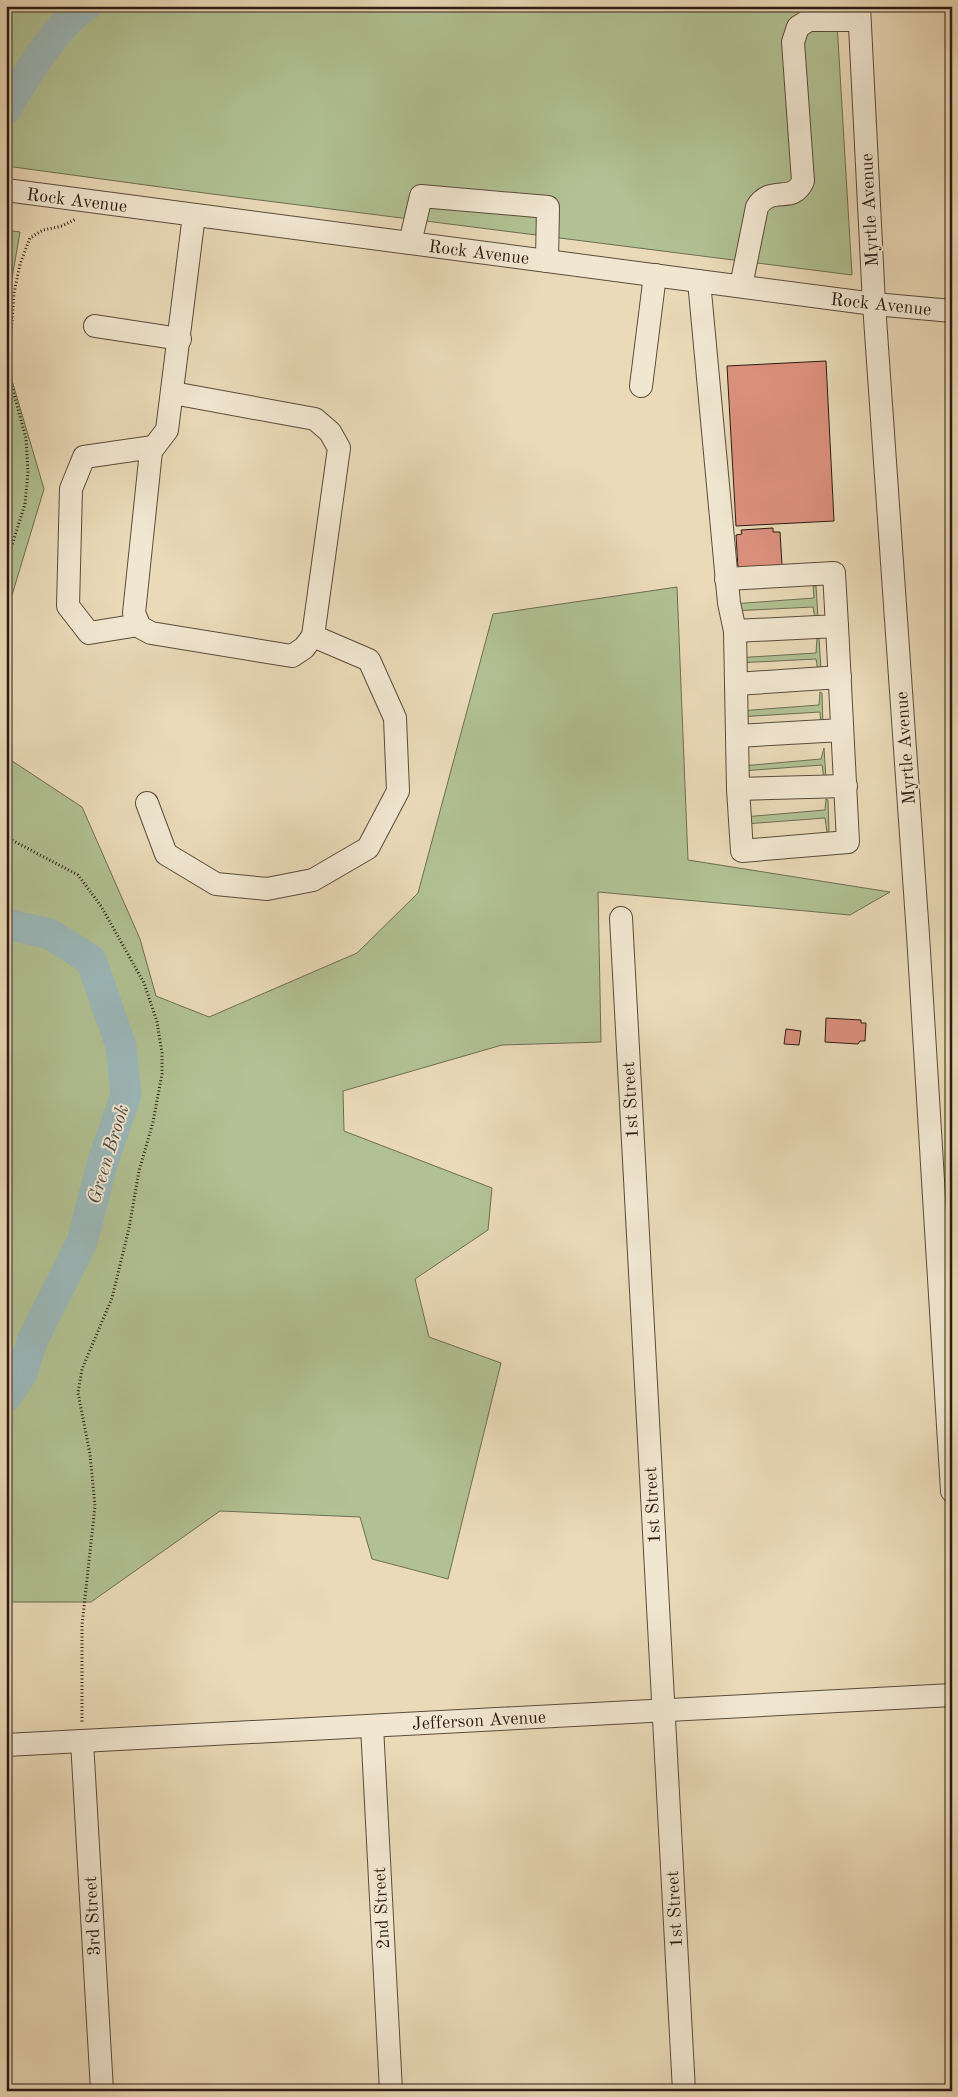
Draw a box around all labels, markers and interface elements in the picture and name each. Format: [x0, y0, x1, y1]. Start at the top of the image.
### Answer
street label: Myrtle Avenue [858, 153, 882, 267]
street label: Rock Avenue [26, 186, 128, 216]
street label: Rock Avenue [428, 238, 530, 268]
street label: Rock Avenue [830, 291, 932, 319]
street label: Myrtle Avenue [893, 691, 919, 805]
street label: 1st Street [620, 1061, 642, 1139]
water label: Green Brook [85, 1103, 133, 1206]
street label: 1st Street [642, 1466, 664, 1544]
street label: Jefferson Avenue [412, 1708, 547, 1733]
street label: 2nd Street [371, 1866, 393, 1950]
street label: 1st Street [664, 1870, 686, 1948]
street label: 3rd Street [82, 1876, 104, 1956]

